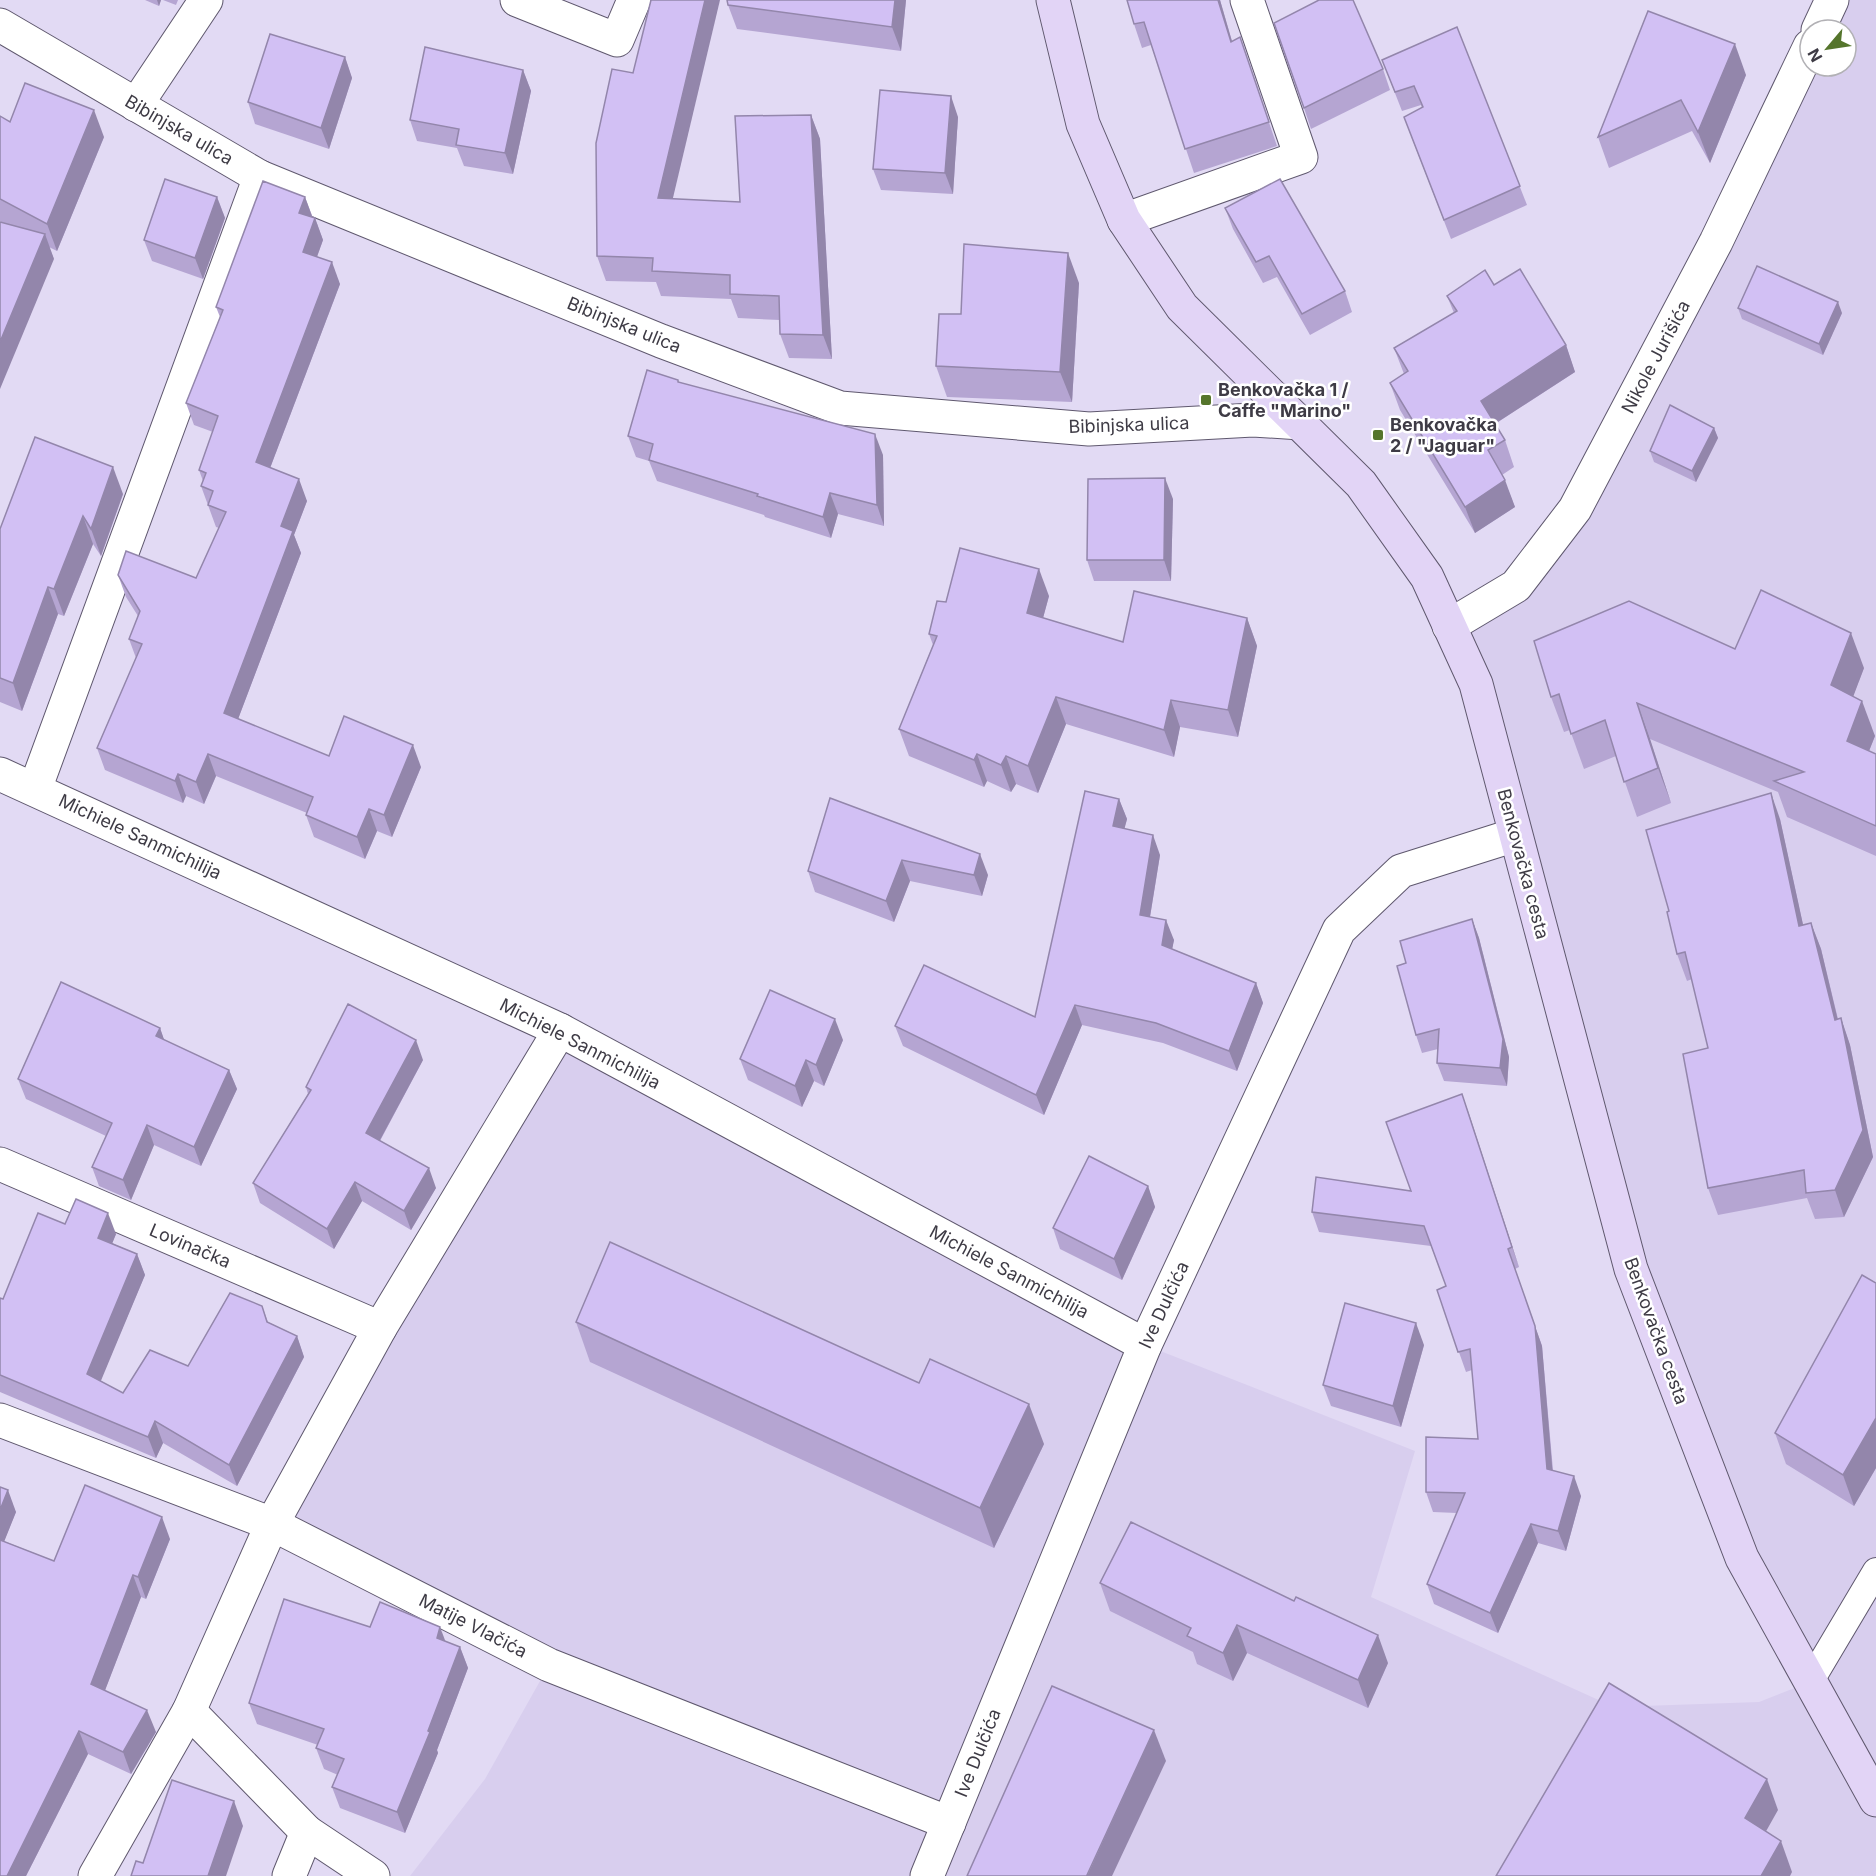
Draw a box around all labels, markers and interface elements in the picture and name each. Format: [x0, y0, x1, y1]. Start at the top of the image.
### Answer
north arrow [1798, 18, 1858, 78]
text: N [1803, 45, 1827, 65]
street label: Bibinjska ulica [122, 90, 237, 169]
street label: Bibinjska ulica [564, 292, 684, 357]
street label: Nikole Jurišića [1617, 297, 1694, 417]
place label: Benkovačka 1 / Caffe "Marino" [1218, 379, 1351, 421]
marker: Benkovačka 1 / Caffe "Marino" [1199, 393, 1213, 407]
street label: Bibinjska ulica [1068, 412, 1190, 437]
place label: Benkovačka 2 / "Jaguar" [1390, 414, 1497, 456]
marker: Benkovačka 2 / "Jaguar" [1371, 428, 1385, 442]
street label: Benkovačka cesta [1493, 786, 1554, 941]
street label: Michiele Sanmichilija [55, 790, 225, 884]
street label: Michiele Sanmichilija [497, 994, 664, 1093]
street label: Lovinačka [146, 1219, 234, 1272]
street label: Michiele Sanmichilija [926, 1221, 1092, 1322]
street label: Benkovačka cesta [1620, 1255, 1693, 1407]
street label: Ive Dulčića [1134, 1258, 1193, 1352]
street label: Matije Vlačića [416, 1589, 531, 1662]
street label: Ive Dulčića [950, 1706, 1005, 1800]

